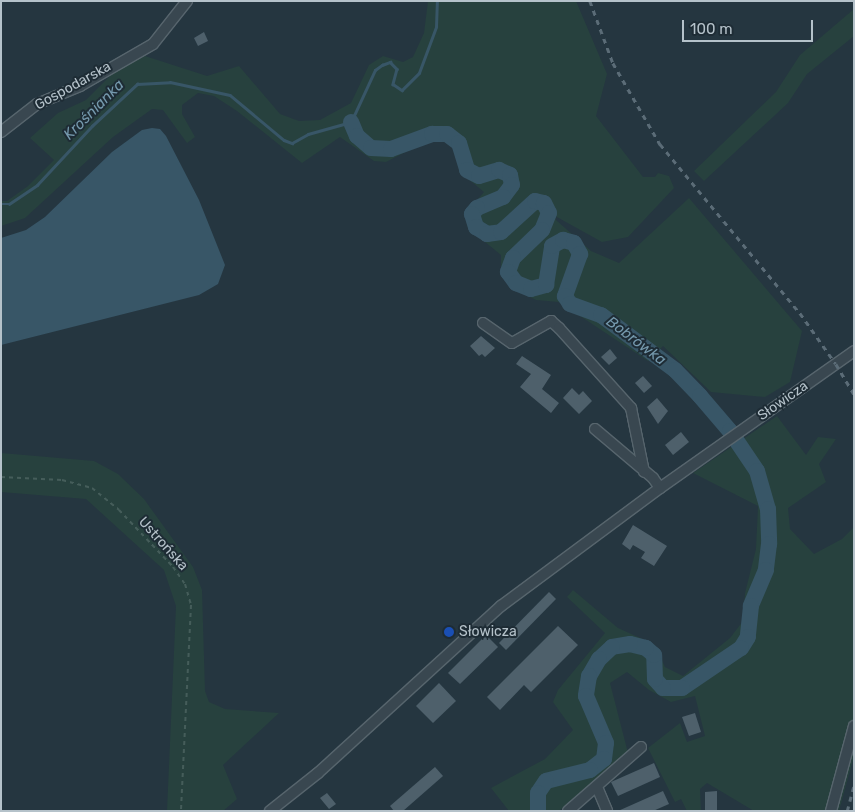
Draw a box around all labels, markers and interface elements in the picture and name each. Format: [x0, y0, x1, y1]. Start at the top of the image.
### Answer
scale bar [685, 10, 816, 42]
text: 100 m [690, 20, 732, 38]
street label: Gospodarska [32, 58, 114, 114]
water label: Krośnianka [60, 76, 128, 144]
water label: Bobrówka [603, 313, 669, 369]
street label: Słowicza [755, 378, 811, 424]
street label: Ustrońska [135, 514, 191, 574]
place label: Słowicza [459, 624, 517, 640]
marker: Słowicza [443, 626, 455, 638]

